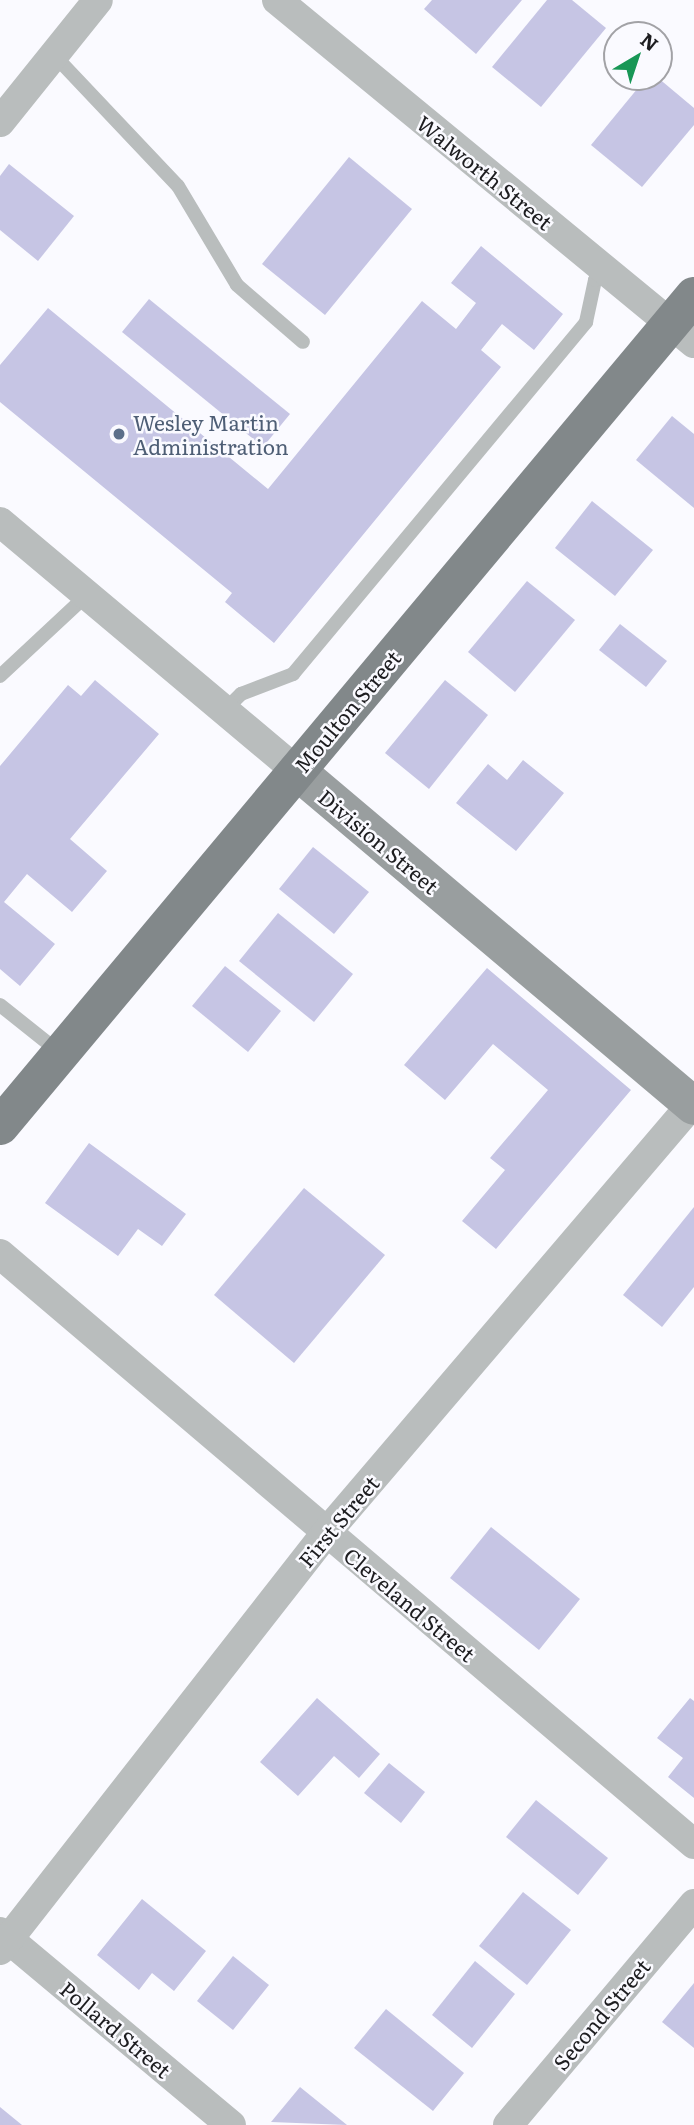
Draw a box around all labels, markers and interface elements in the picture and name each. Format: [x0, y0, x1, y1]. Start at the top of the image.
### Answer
north arrow [603, 21, 673, 91]
text: N [635, 25, 665, 57]
street label: Walworth Street [412, 110, 558, 234]
place label: Wesley Martin Administration [133, 409, 289, 459]
marker: Wesley Martin Administration [111, 426, 127, 442]
street label: Moulton Street [289, 645, 405, 777]
street label: Division Street [314, 784, 444, 898]
street label: First Street [292, 1470, 384, 1572]
street label: Cleveland Street [339, 1542, 481, 1666]
street label: Second Street [547, 1953, 655, 2075]
street label: Pollard Street [56, 1975, 176, 2083]

